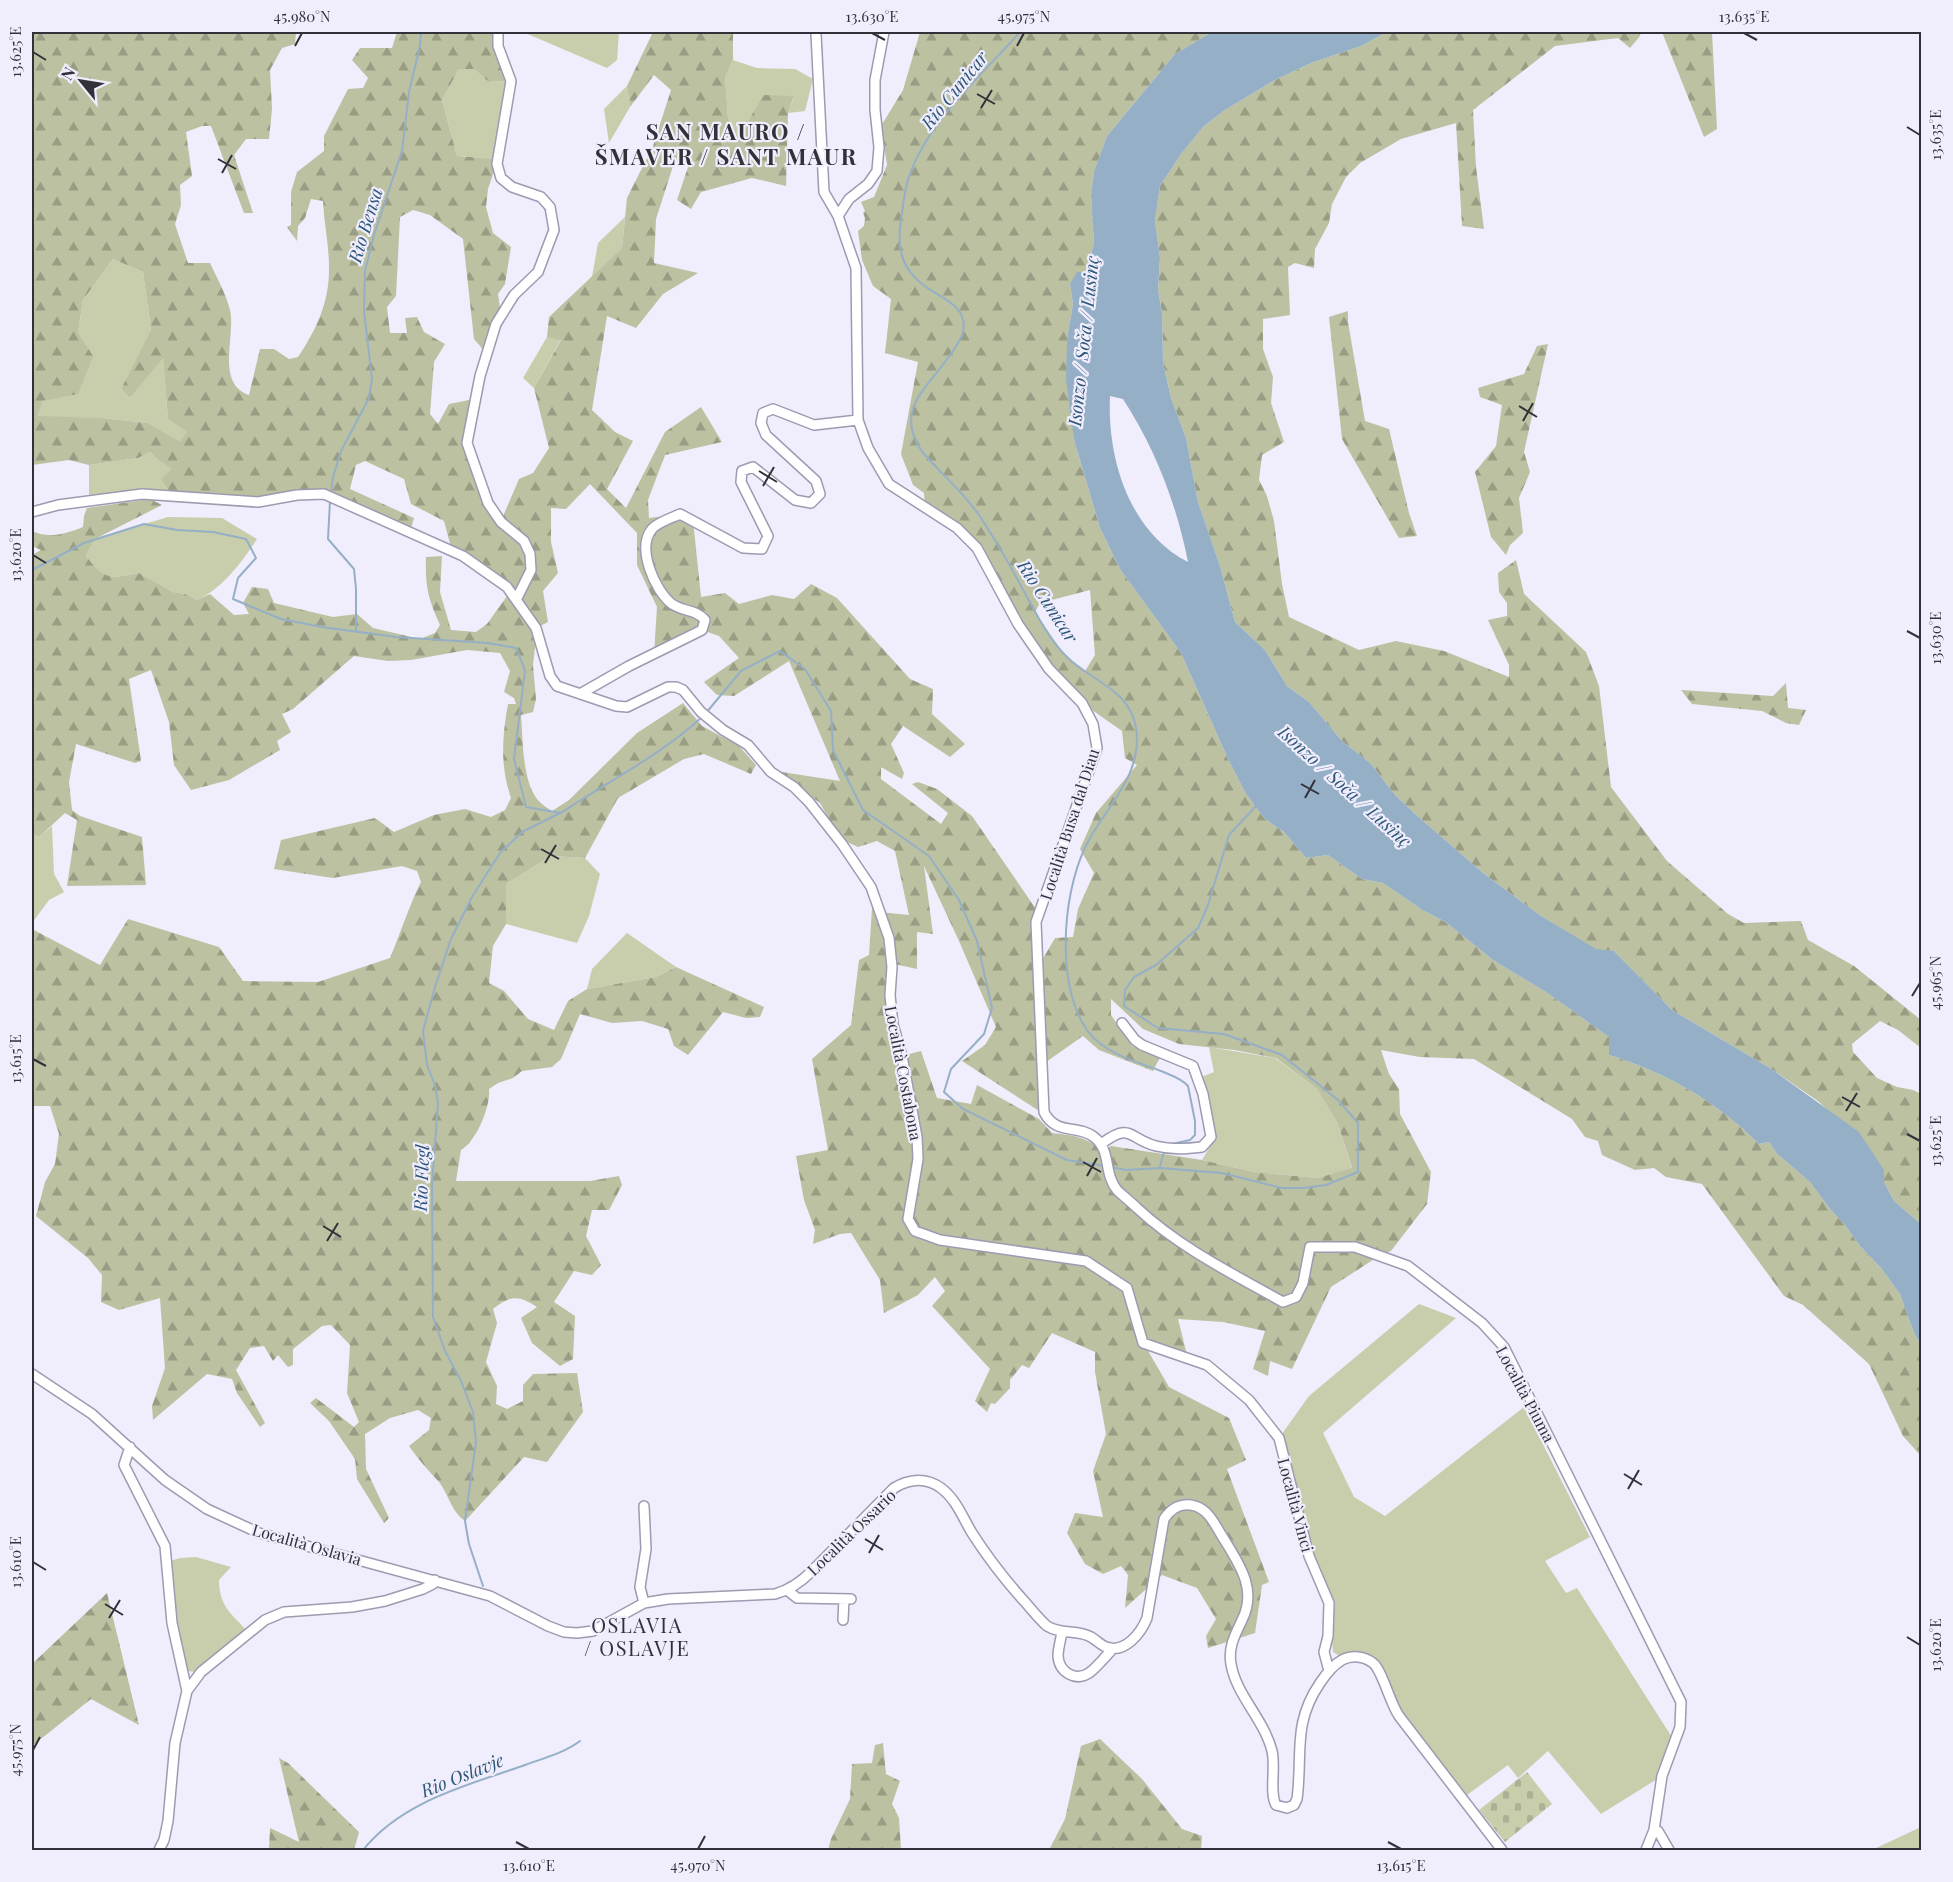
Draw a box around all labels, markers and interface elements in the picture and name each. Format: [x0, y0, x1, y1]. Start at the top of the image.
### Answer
text: 45.980°N [274, 6, 331, 26]
text: 13.630°E [845, 6, 899, 26]
text: 45.975°N [998, 6, 1051, 26]
text: 13.635°E [1719, 6, 1769, 26]
text: 13.625°E [5, 27, 25, 78]
water label: Rio Cunicar [915, 45, 994, 135]
north arrow [51, 51, 111, 111]
text: N [56, 63, 80, 84]
text: 13.635°E [1925, 110, 1945, 160]
district label: SAN MAURO / ŠMAVER / SANT MAUR [595, 116, 857, 171]
water label: Rio Bensa [342, 185, 388, 266]
water label: Isonzo / Soča / Lusinç [1062, 254, 1104, 428]
text: 13.620°E [5, 528, 25, 582]
water label: Rio Cunicar [1012, 554, 1084, 648]
text: 13.630°E [1925, 611, 1945, 665]
water label: Isonzo / Soča / Lusinç [1273, 719, 1417, 852]
street label: Località Busa dal Diau [1035, 746, 1103, 902]
text: 45.965°N [1925, 955, 1945, 1010]
street label: Località Costabona [881, 1004, 927, 1142]
text: 13.615°E [5, 1034, 25, 1084]
text: 13.625°E [1925, 1116, 1945, 1167]
water label: Rio Flegl [408, 1143, 434, 1213]
street label: Località Piuma [1492, 1342, 1560, 1446]
street label: Località Vinci [1273, 1456, 1319, 1555]
street label: Località Ossario [802, 1484, 900, 1580]
street label: Località Oslavia [250, 1518, 364, 1570]
text: 13.610°E [5, 1536, 25, 1588]
district label: OSLAVIA / OSLAVJE [584, 1611, 690, 1661]
text: 13.620°E [1925, 1618, 1945, 1672]
text: 45.975°N [5, 1723, 25, 1776]
water label: Rio Oslavje [416, 1747, 507, 1803]
text: 13.610°E [503, 1855, 555, 1875]
text: 45.970°N [670, 1855, 726, 1875]
text: 13.615°E [1376, 1855, 1426, 1875]

